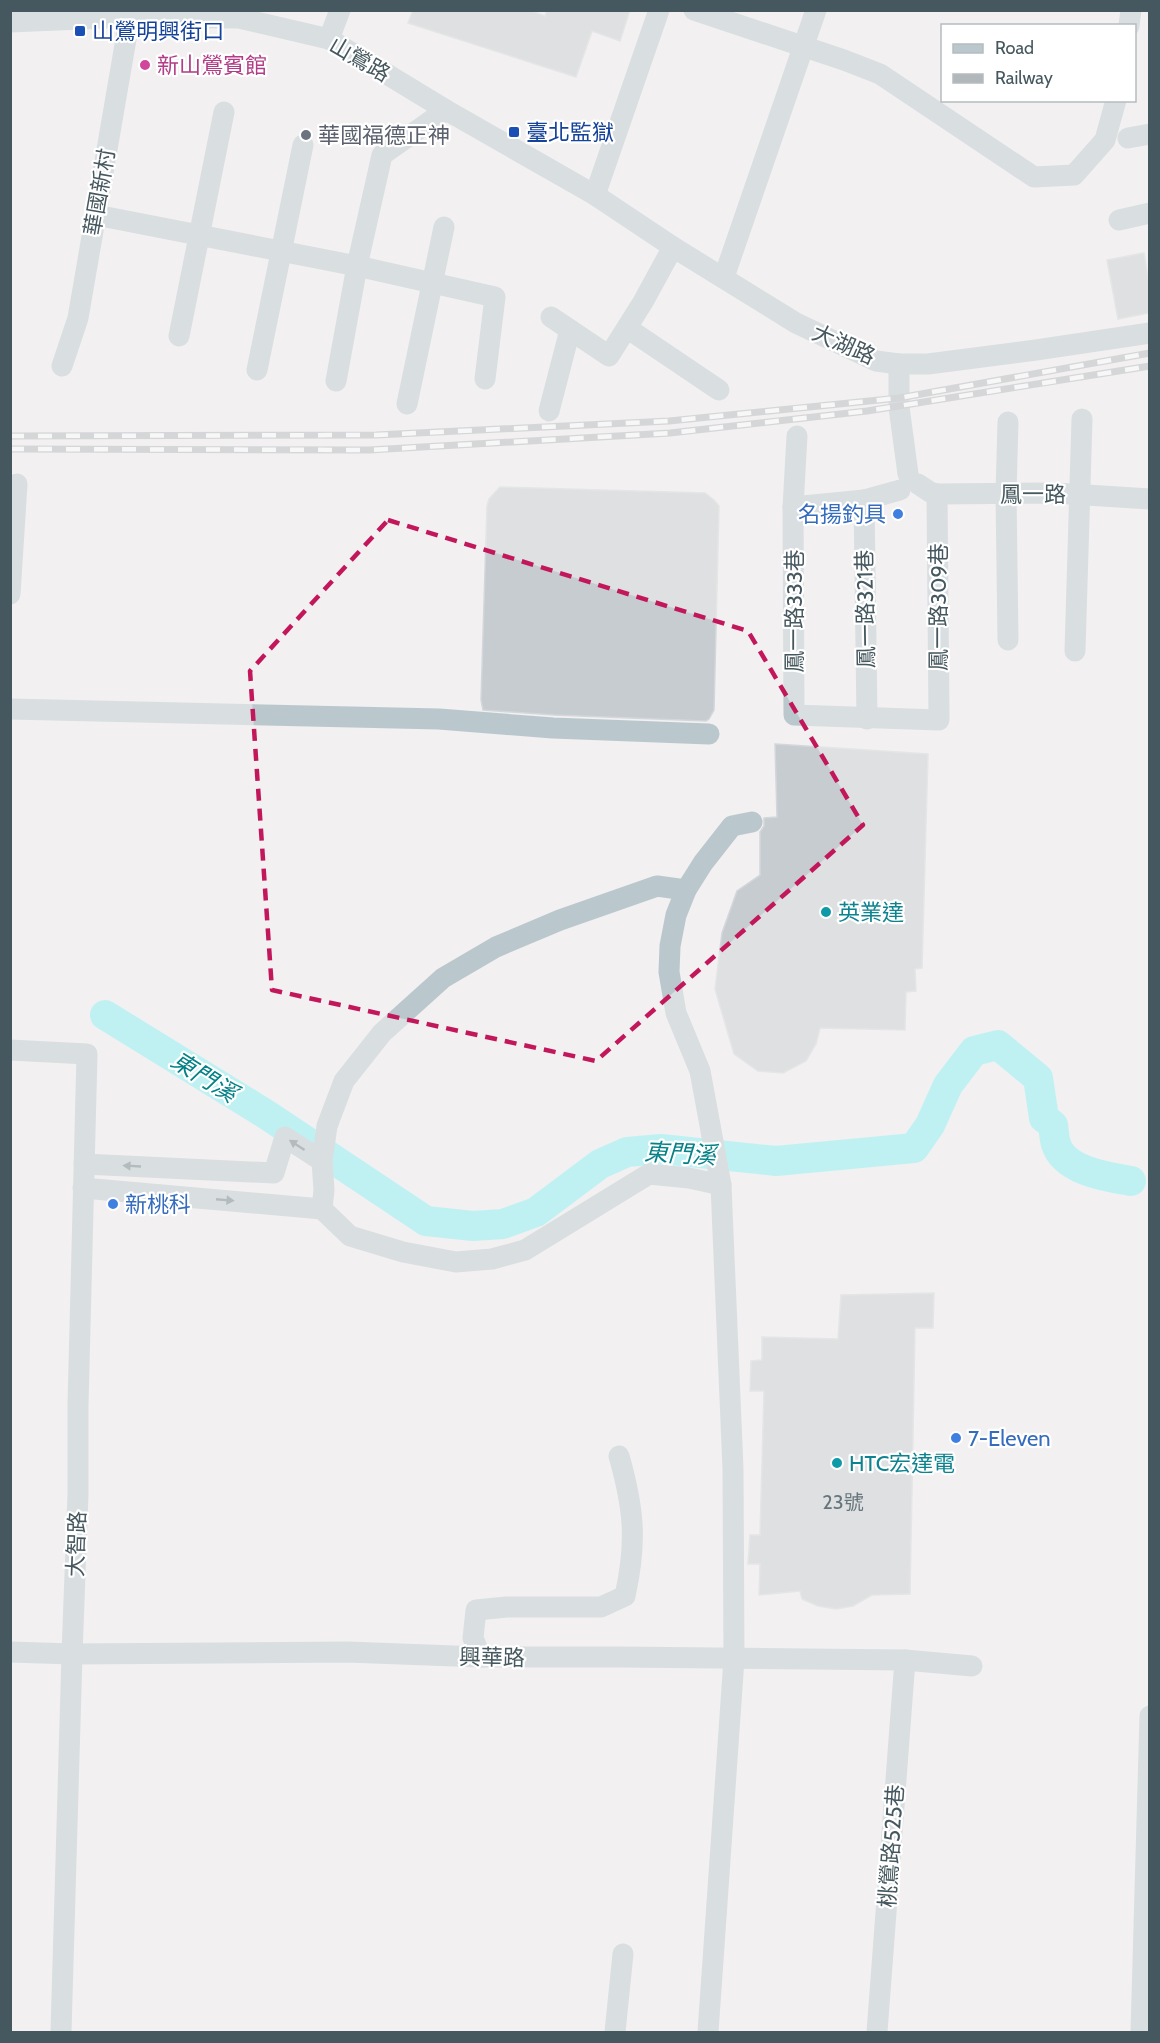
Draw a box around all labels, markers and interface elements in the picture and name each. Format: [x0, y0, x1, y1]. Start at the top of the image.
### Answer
place label: 山鶯明興街口 [92, 18, 224, 45]
marker: 山鶯明興街口 [73, 24, 87, 38]
legend [941, 24, 1136, 102]
street label: 山鶯路 [324, 31, 395, 88]
text: Road [995, 37, 1034, 59]
place label: 新山鶯賓館 [157, 52, 267, 79]
marker: 新山鶯賓館 [138, 58, 152, 72]
text: Railway [995, 67, 1053, 89]
place label: 臺北監獄 [526, 119, 614, 146]
place label: 華國福德正神 [318, 122, 450, 149]
marker: 臺北監獄 [507, 125, 521, 139]
marker: 華國福德正神 [299, 128, 313, 142]
street label: 華國新村 [79, 146, 120, 238]
street label: 大湖路 [808, 319, 879, 370]
street label: 鳳一路 [1000, 481, 1066, 508]
place label: 名揚釣具 [798, 501, 886, 528]
marker: 名揚釣具 [891, 507, 905, 521]
street label: 鳳一路309巷 [925, 543, 952, 671]
street label: 鳳一路333巷 [781, 549, 808, 673]
street label: 鳳一路321巷 [851, 549, 880, 669]
place label: 英業達 [838, 899, 904, 926]
marker: 英業達 [819, 905, 833, 919]
water label: 東門溪 [166, 1045, 245, 1110]
water label: 東門溪 [643, 1137, 720, 1170]
one-way arrow [289, 1139, 306, 1150]
one-way arrow [122, 1162, 141, 1171]
place label: 新桃科 [125, 1191, 191, 1218]
one-way arrow [216, 1196, 235, 1205]
marker: 新桃科 [106, 1197, 120, 1211]
place label: 7-Eleven [968, 1425, 1051, 1452]
marker: 7-Eleven [949, 1431, 963, 1445]
place label: HTC宏達電 [849, 1450, 955, 1477]
marker: HTC宏達電 [830, 1456, 844, 1470]
house number: 23號 [822, 1490, 864, 1514]
street label: 大智路 [62, 1511, 91, 1577]
street label: 興華路 [459, 1643, 525, 1672]
street label: 桃鶯路525巷 [874, 1784, 909, 1908]

